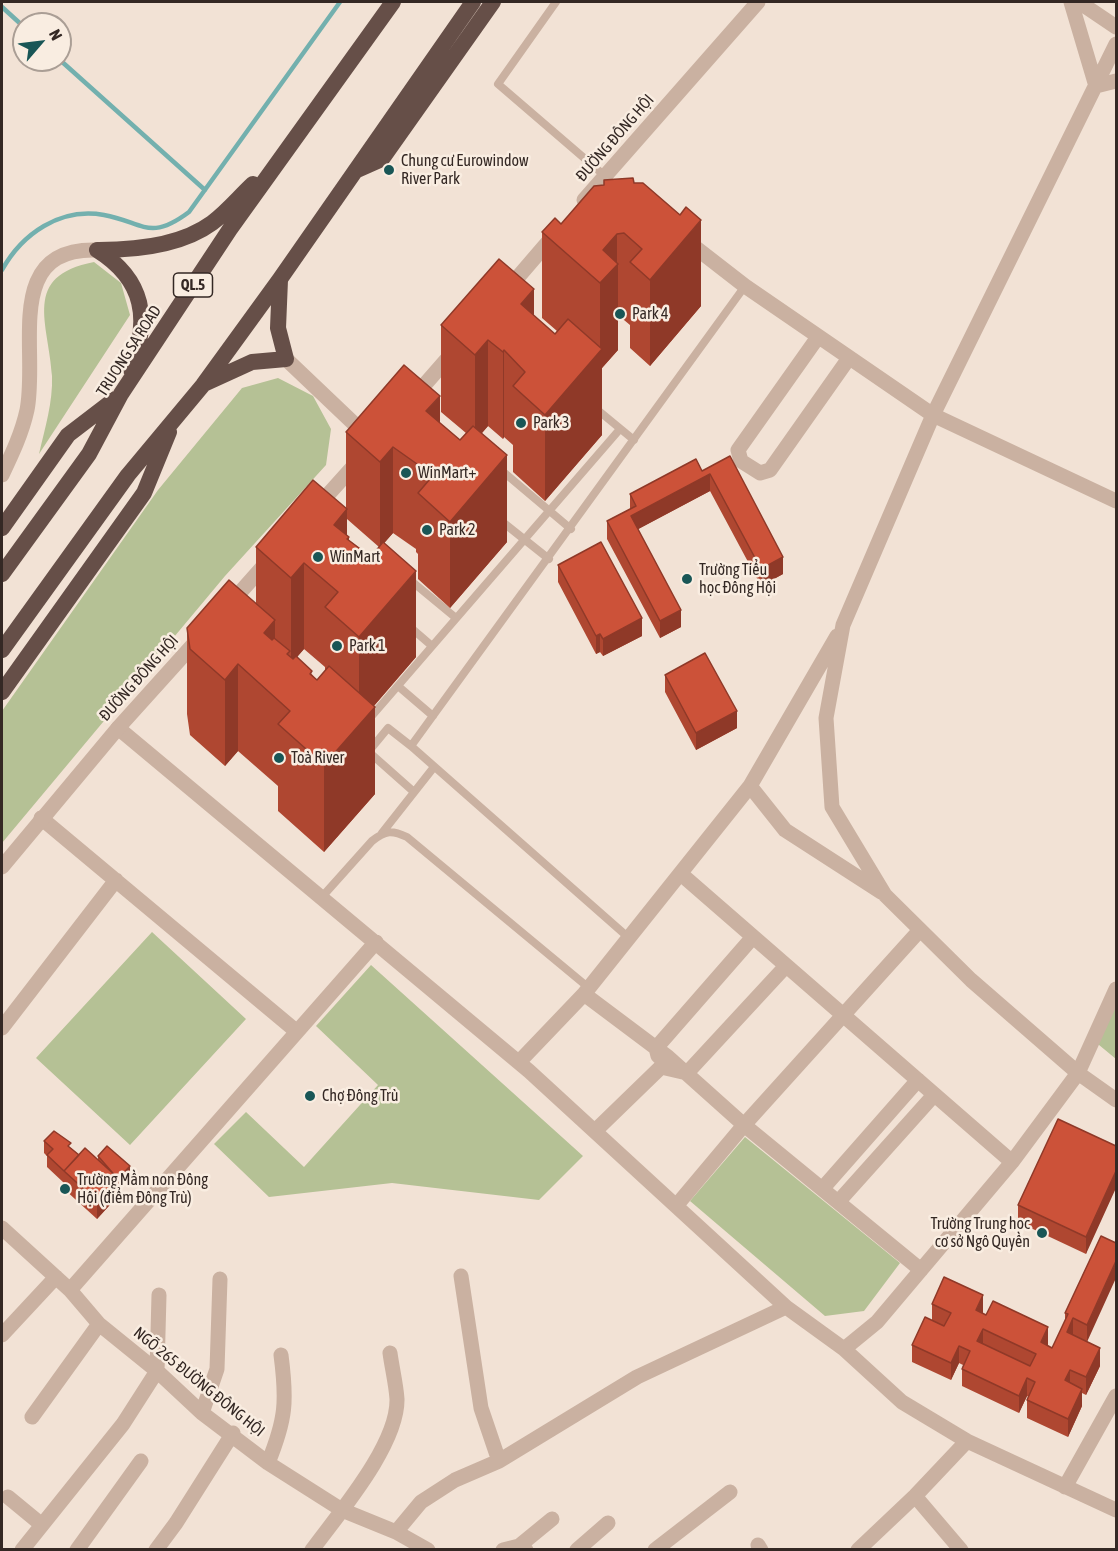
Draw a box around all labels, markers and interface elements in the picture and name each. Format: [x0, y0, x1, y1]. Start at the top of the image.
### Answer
north arrow [12, 12, 72, 72]
text: N [46, 26, 66, 43]
street label: ĐƯỜNG ĐÔNG HỘI [572, 91, 658, 185]
place label: Chung cư Eurowindow River Park [401, 151, 528, 189]
marker: Chung cư Eurowindow River Park [382, 163, 396, 177]
road number: QL.5 [174, 273, 212, 297]
street label: TRUONG SA ROAD [92, 302, 166, 400]
place label: Park 4 [632, 304, 668, 324]
marker: Park 4 [613, 307, 627, 321]
place label: Park 3 [533, 413, 569, 433]
marker: Park 3 [514, 416, 528, 430]
place label: WinMart+ [418, 463, 477, 483]
marker: WinMart+ [399, 466, 413, 480]
place label: Park 2 [439, 520, 475, 540]
marker: Park 2 [420, 523, 434, 537]
place label: WinMart [330, 547, 380, 567]
marker: WinMart [311, 550, 325, 564]
place label: Trường Tiểu học Đông Hội [699, 560, 776, 598]
marker: Trường Tiểu học Đông Hội [680, 572, 694, 586]
street label: ĐƯỜNG ĐÔNG HỘI [95, 631, 183, 725]
place label: Park 1 [349, 636, 385, 656]
marker: Park 1 [330, 639, 344, 653]
place label: Toà River [291, 748, 344, 768]
marker: Toà River [272, 751, 286, 765]
place label: Chợ Đông Trù [322, 1086, 398, 1106]
marker: Chợ Đông Trù [303, 1089, 317, 1103]
place label: Trường Mầm non Đông Hội (điểm Đông Trù) [77, 1170, 208, 1208]
marker: Trường Mầm non Đông Hội (điểm Đông Trù) [58, 1182, 72, 1196]
place label: Trường Trung học cơ sở Ngô Quyền [931, 1214, 1030, 1252]
marker: Trường Trung học cơ sở Ngô Quyền [1035, 1226, 1049, 1240]
street label: NGÕ 265 ĐƯỜNG ĐÔNG HỘI [130, 1323, 268, 1441]

